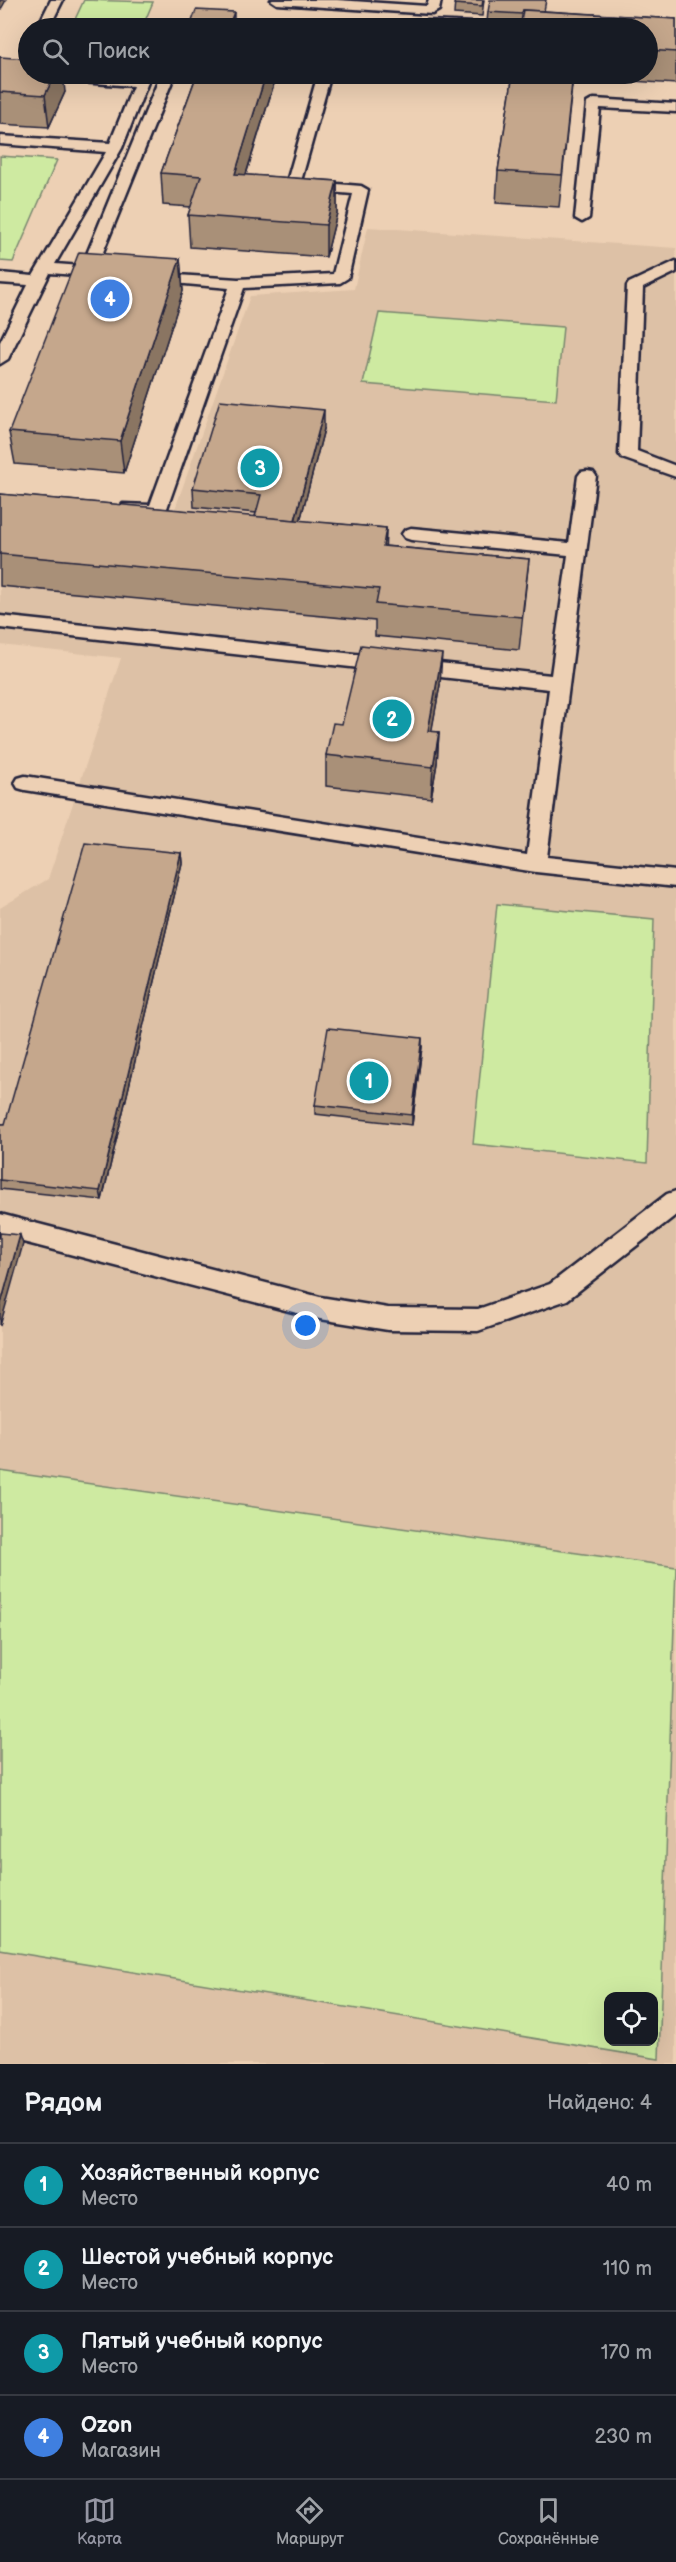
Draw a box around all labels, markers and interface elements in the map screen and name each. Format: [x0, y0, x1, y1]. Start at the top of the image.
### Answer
search box [18, 18, 658, 84]
icon: search [39, 35, 72, 68]
text: Поиск [87, 38, 150, 65]
pin: 4 [90, 276, 130, 322]
pin: 3 [240, 446, 280, 490]
pin: 2 [372, 696, 412, 742]
pin: 1 [350, 1058, 388, 1104]
your location [291, 1311, 320, 1340]
map controls [604, 1992, 658, 2046]
button: locate [604, 1992, 658, 2046]
text: Рядом [24, 2088, 102, 2119]
text: Найдено: 4 [547, 2091, 652, 2115]
text: Хозяйственный корпус [81, 2160, 320, 2187]
text: 1 [39, 2173, 48, 2197]
text: 40 m [606, 2173, 652, 2197]
text: Место [81, 2187, 138, 2211]
text: Шестой учебный корпус [81, 2244, 333, 2271]
text: 2 [38, 2257, 49, 2281]
text: 110 m [603, 2257, 652, 2281]
text: Место [81, 2271, 138, 2295]
text: Пятый учебный корпус [81, 2328, 323, 2355]
text: 3 [38, 2341, 49, 2365]
text: 170 m [601, 2341, 652, 2365]
text: Место [81, 2355, 138, 2379]
text: Ozon [81, 2412, 132, 2439]
text: 4 [38, 2425, 49, 2449]
text: 230 m [595, 2425, 652, 2449]
text: Магазин [81, 2439, 161, 2463]
tab: Карта [77, 2494, 122, 2549]
tab: Маршрут [276, 2494, 344, 2549]
tab: Сохранённые [498, 2494, 599, 2549]

